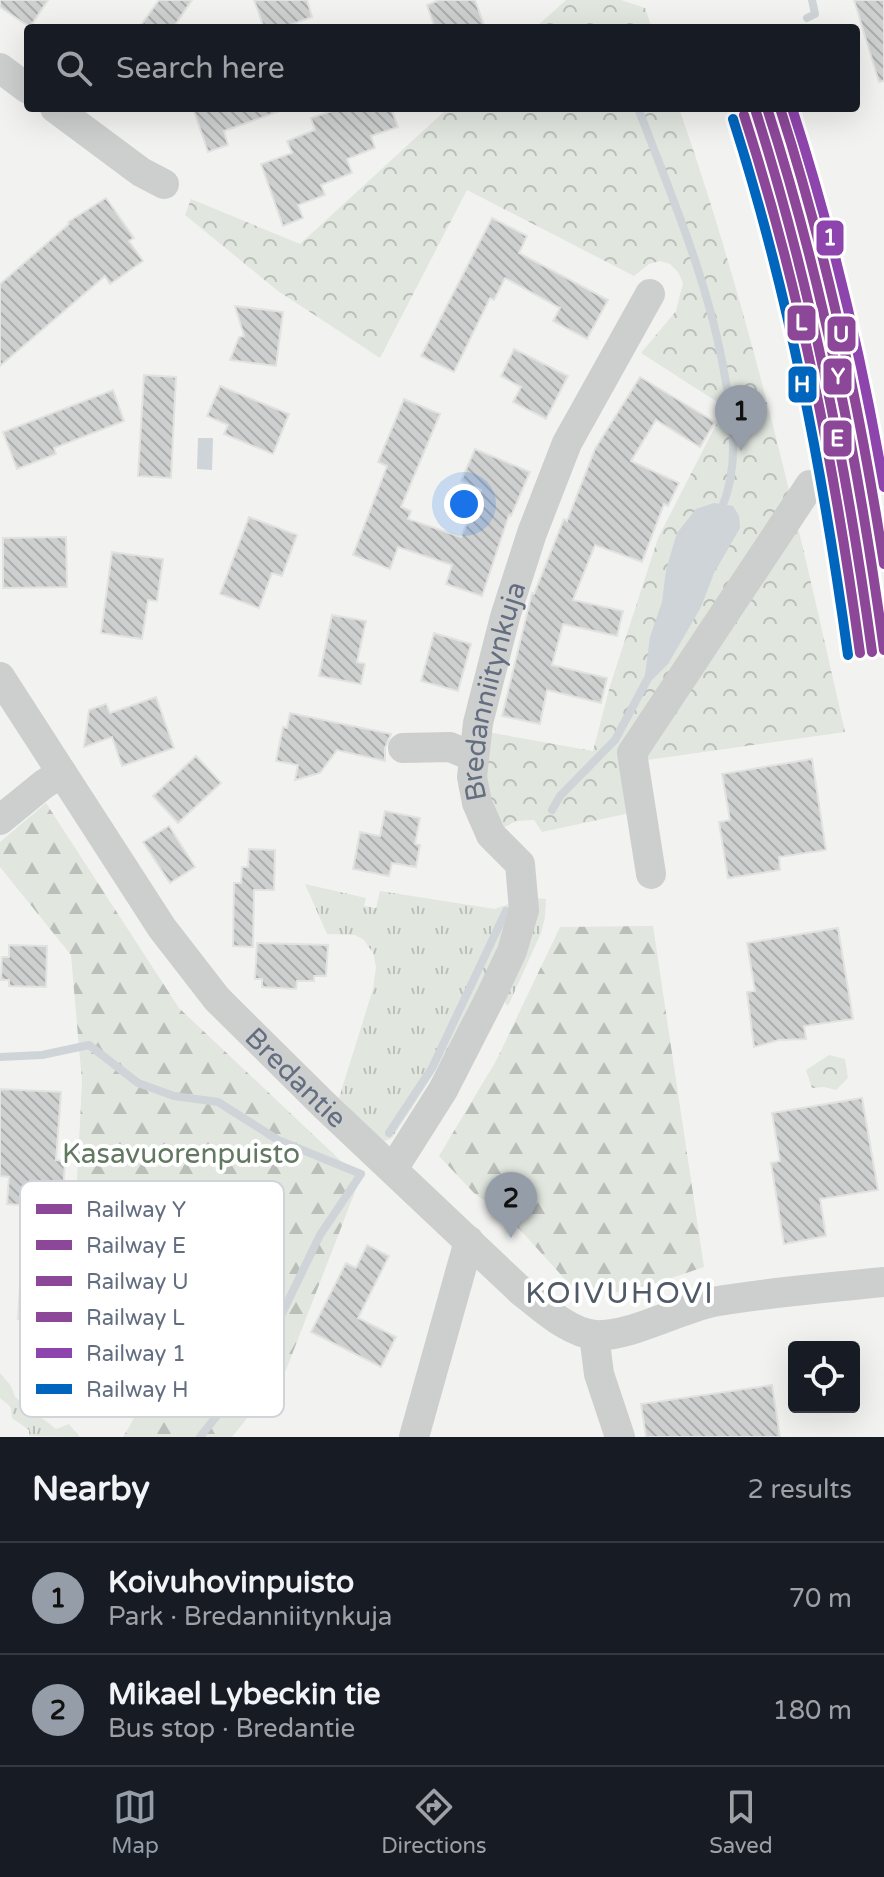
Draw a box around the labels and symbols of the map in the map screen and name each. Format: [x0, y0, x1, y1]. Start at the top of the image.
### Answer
line badge: 1 [815, 219, 845, 257]
text: 1 [823, 225, 837, 251]
line badge: L [786, 304, 817, 342]
text: L [795, 310, 808, 336]
line badge: U [826, 315, 857, 353]
text: U [833, 322, 849, 348]
line badge: Y [822, 357, 853, 396]
text: Y [831, 364, 845, 390]
line badge: H [787, 365, 818, 404]
text: H [794, 372, 810, 398]
pin: 1 [715, 385, 767, 451]
line badge: E [822, 419, 853, 458]
text: E [830, 426, 844, 452]
your location [444, 484, 484, 524]
street label: Bredanniitynkuja [455, 577, 533, 804]
street label: Bredantie [238, 1021, 353, 1136]
park label: Kasavuorenpuisto [62, 1137, 300, 1171]
pin: 2 [485, 1172, 537, 1238]
legend [20, 1181, 284, 1417]
text: Railway Y [86, 1197, 186, 1223]
text: Railway E [86, 1233, 186, 1259]
text: Railway U [86, 1269, 189, 1295]
district label: KOIVUHOVI [525, 1275, 715, 1312]
text: Railway L [86, 1305, 185, 1331]
text: Railway 1 [86, 1341, 186, 1367]
text: Railway H [86, 1377, 189, 1403]

